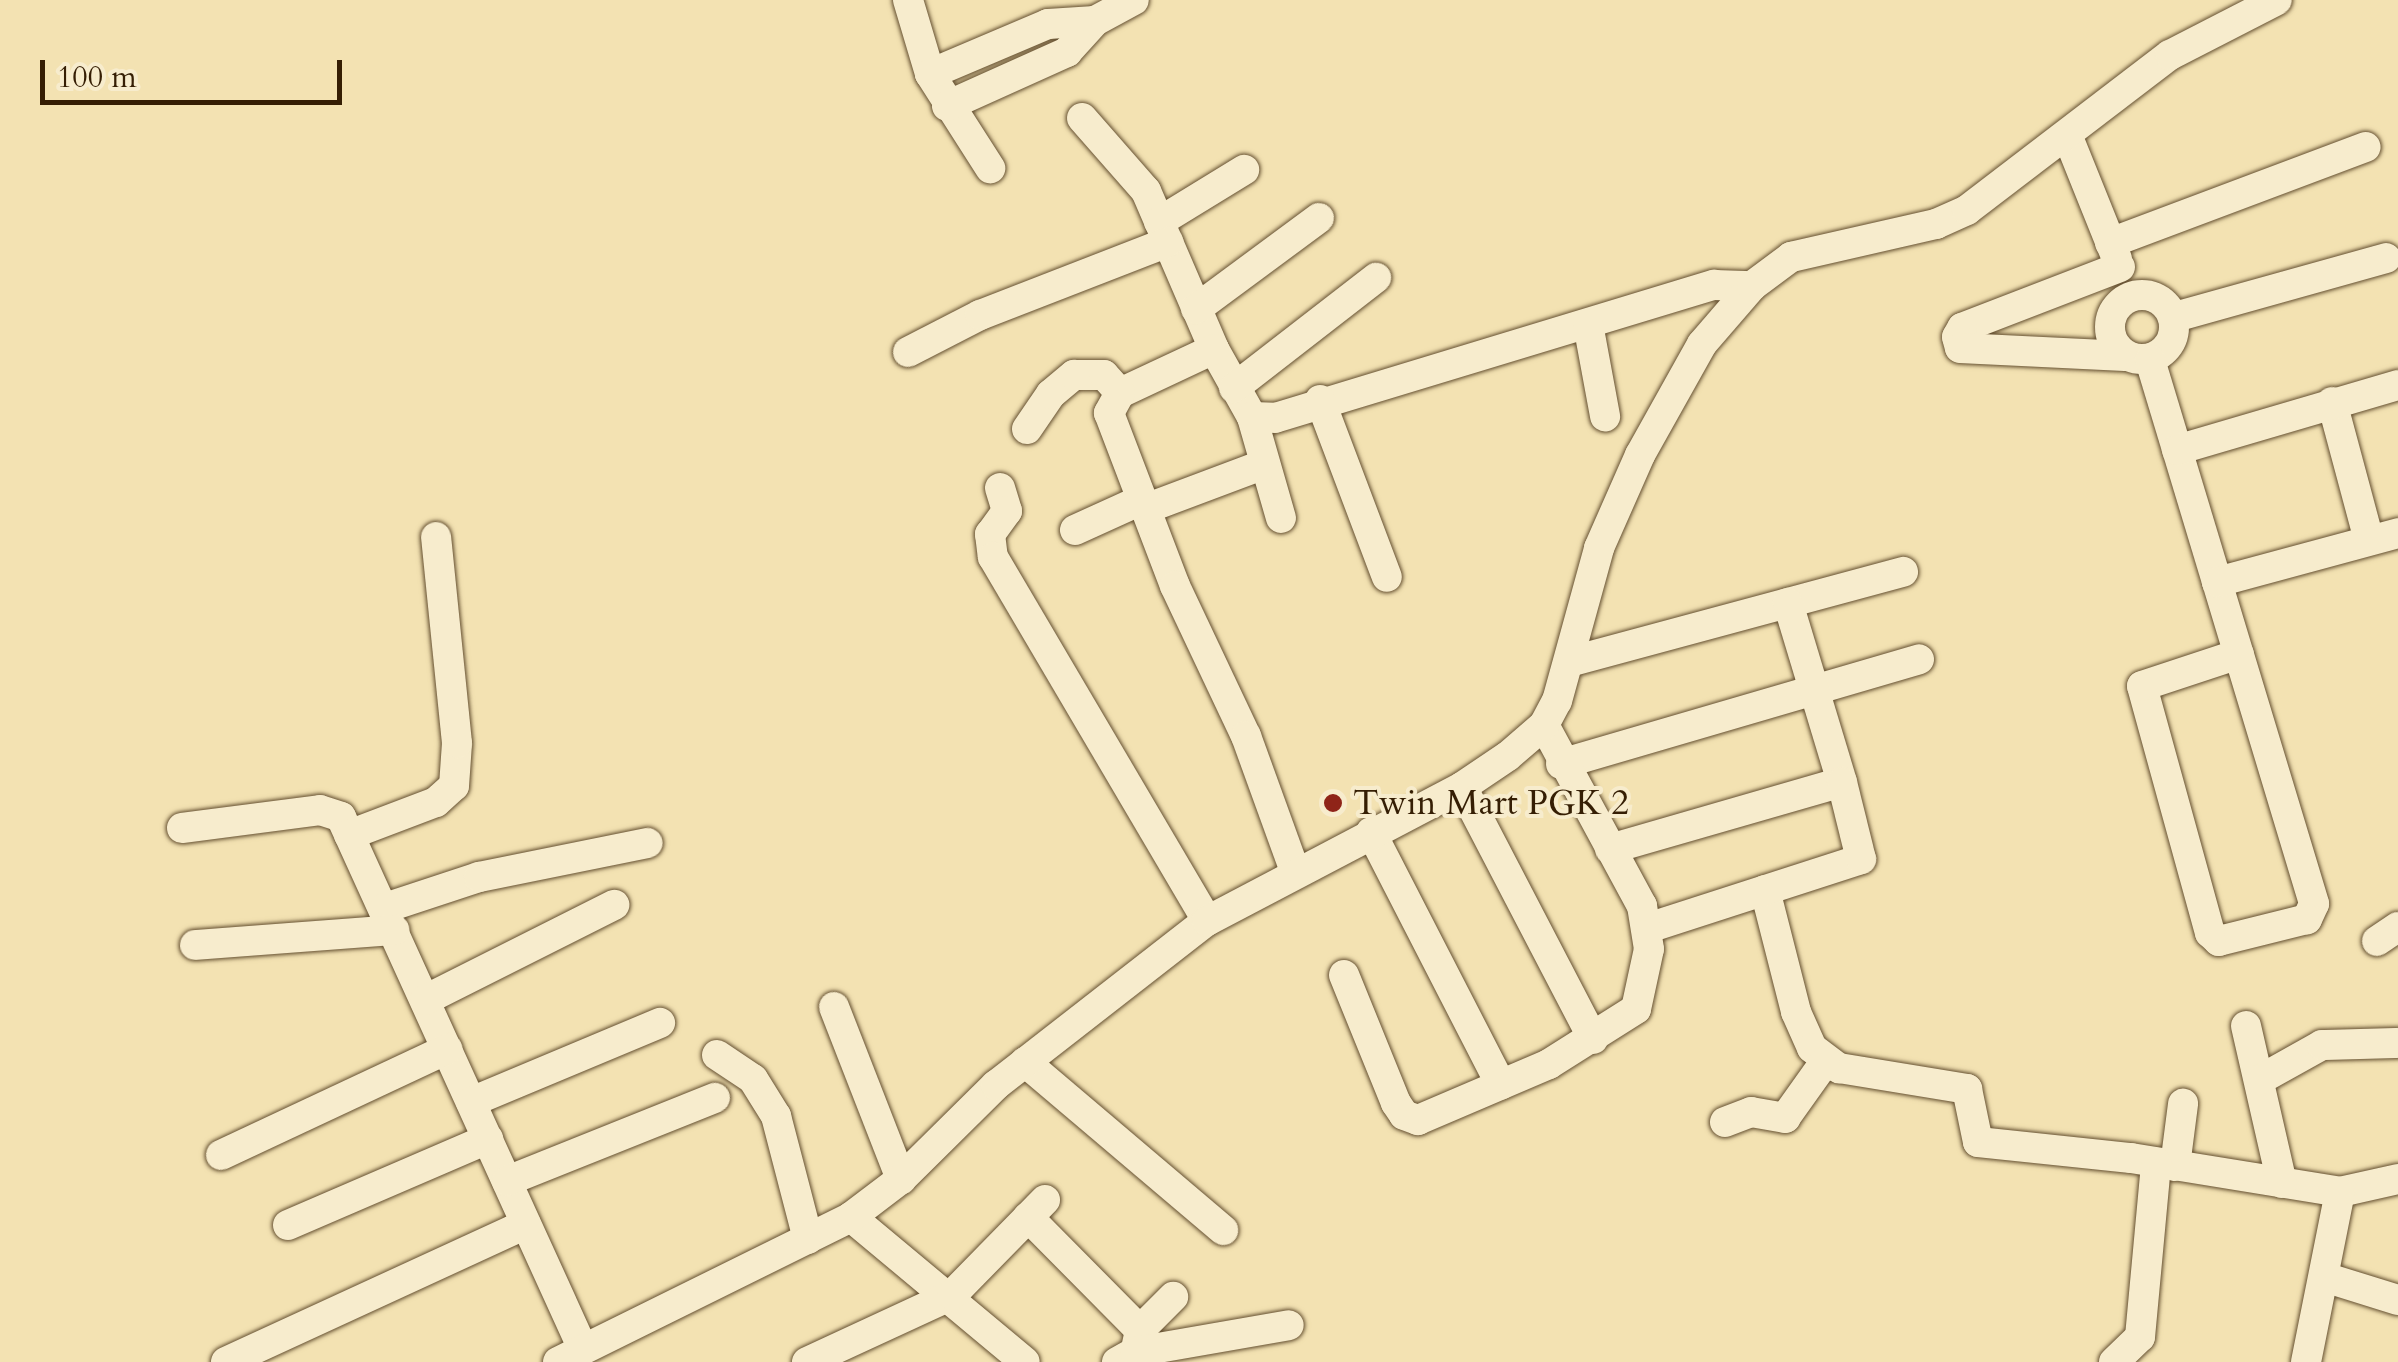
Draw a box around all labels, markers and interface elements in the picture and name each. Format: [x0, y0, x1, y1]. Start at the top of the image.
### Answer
scale bar [45, 40, 348, 102]
text: 100 m [57, 57, 137, 98]
place label: Twin Mart PGK 2 [1353, 782, 1629, 824]
marker: Twin Mart PGK 2 [1322, 792, 1344, 814]

